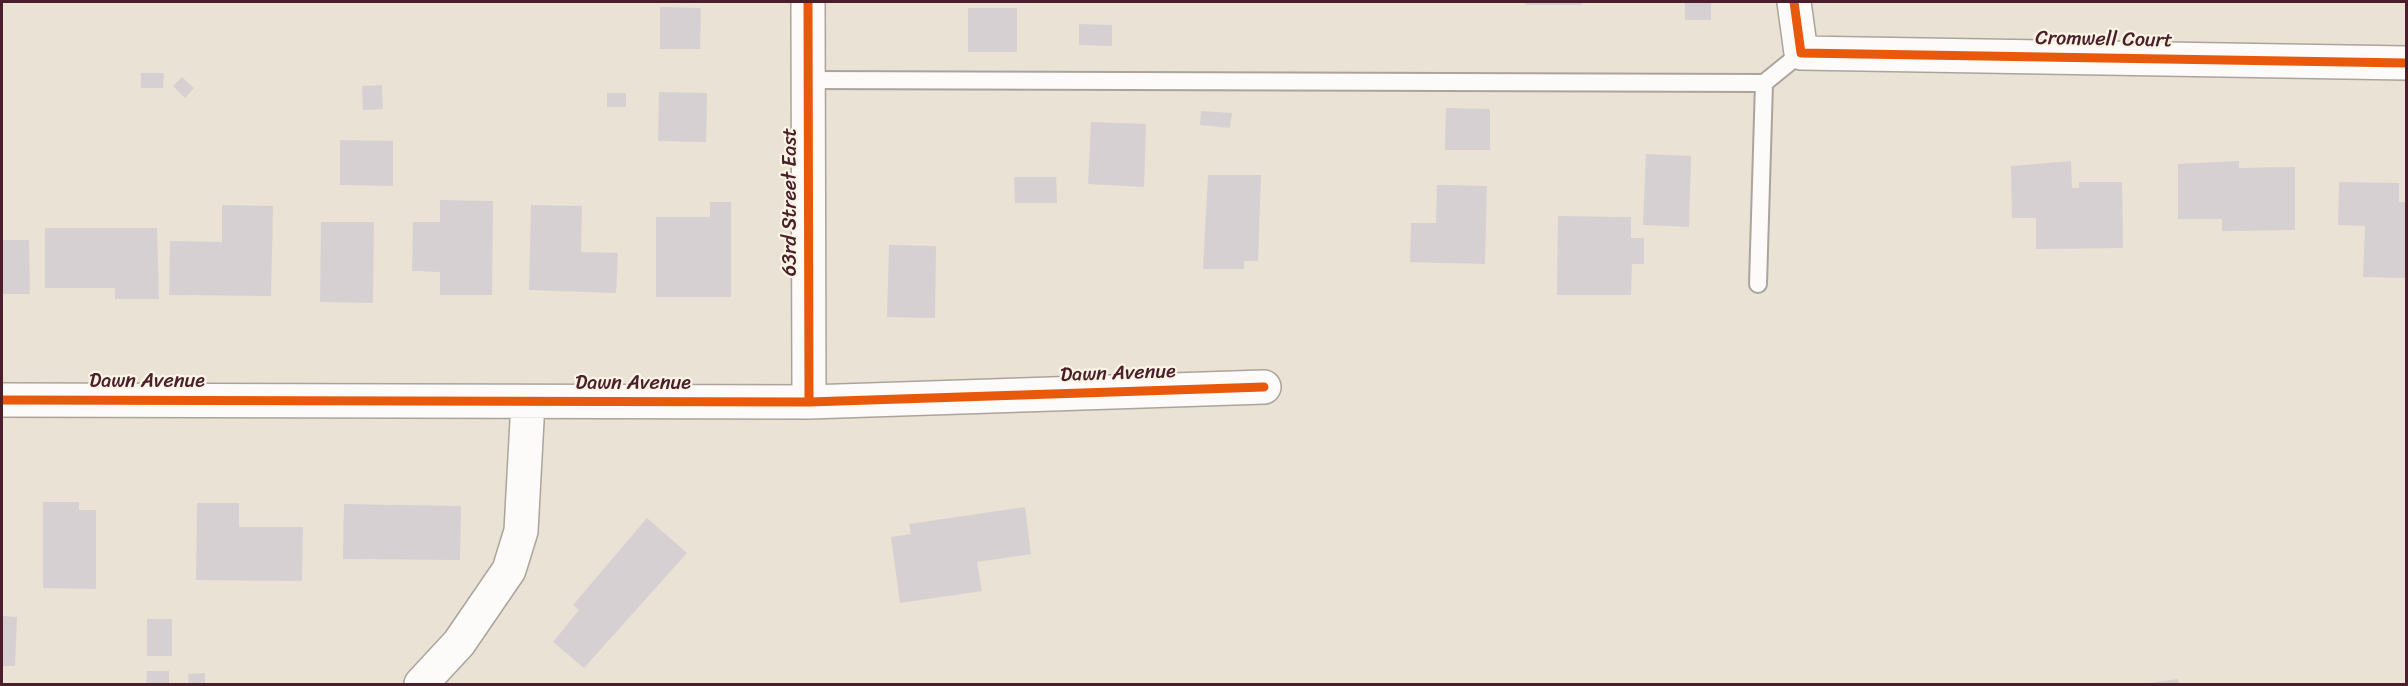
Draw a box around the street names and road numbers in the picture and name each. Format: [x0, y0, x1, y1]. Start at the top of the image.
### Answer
street label: Cromwell Court [2035, 27, 2173, 53]
street label: 63rd Street East [779, 128, 803, 276]
street label: Dawn Avenue [1060, 360, 1176, 388]
street label: Dawn Avenue [89, 370, 205, 394]
street label: Dawn Avenue [575, 372, 691, 396]

